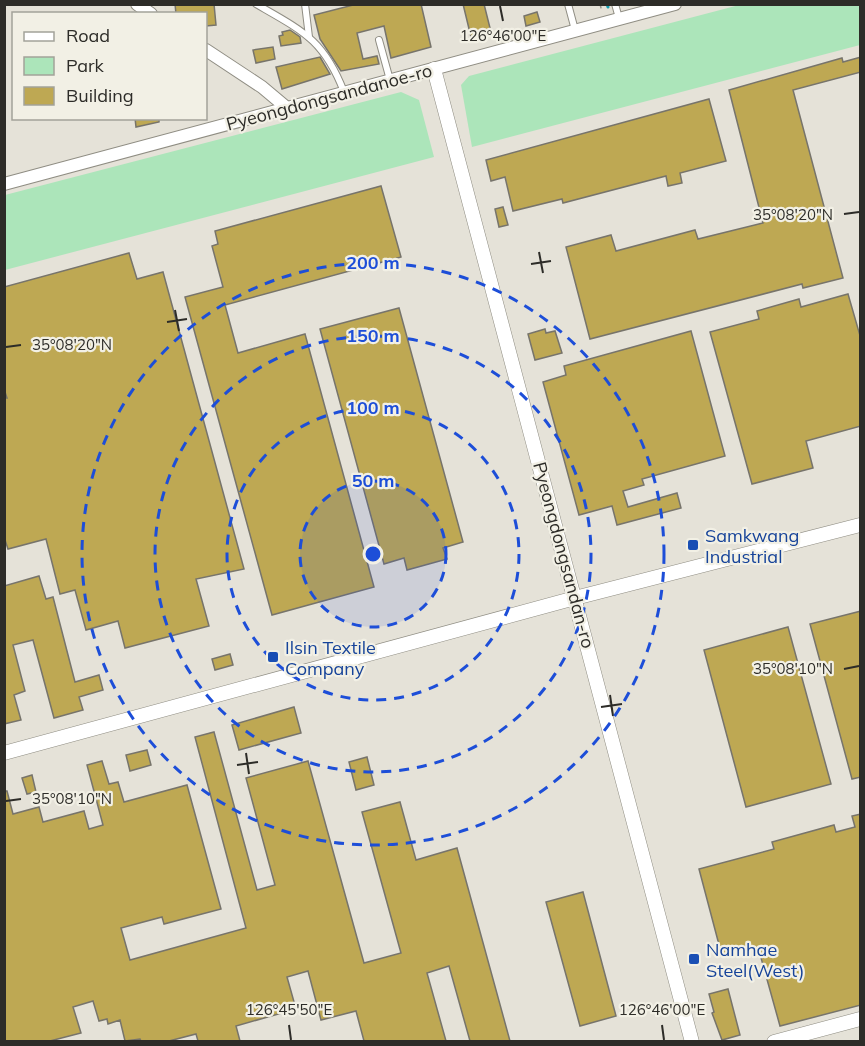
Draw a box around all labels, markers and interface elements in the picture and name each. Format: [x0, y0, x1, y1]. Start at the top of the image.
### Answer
legend [12, 12, 207, 120]
text: Road [66, 24, 110, 47]
text: 126°46'00"E [460, 26, 546, 45]
text: Park [66, 54, 105, 77]
street label: Pyeongdongsandanoe-ro [224, 58, 434, 136]
text: Building [66, 84, 134, 107]
text: 35°08'20"N [753, 205, 833, 224]
text: 200 m [346, 251, 400, 274]
text: 150 m [346, 324, 400, 347]
text: 35°08'20"N [32, 335, 112, 354]
text: 100 m [346, 396, 400, 419]
street label: Pyeongdongsandan-ro [528, 459, 600, 651]
text: 50 m [352, 469, 394, 492]
place label: Samkwang Industrial [705, 524, 799, 568]
marker: Samkwang Industrial [686, 538, 700, 552]
centre of rings [363, 544, 383, 564]
place label: Ilsin Textile Company [285, 636, 376, 680]
marker: Ilsin Textile Company [266, 650, 280, 664]
text: 35°08'10"N [753, 659, 833, 678]
text: 35°08'10"N [32, 789, 112, 808]
place label: Namhae Steel(West) [706, 938, 805, 982]
marker: Namhae Steel(West) [687, 952, 701, 966]
text: 126°45'50"E [246, 1000, 332, 1019]
text: 126°46'00"E [619, 1000, 705, 1019]

